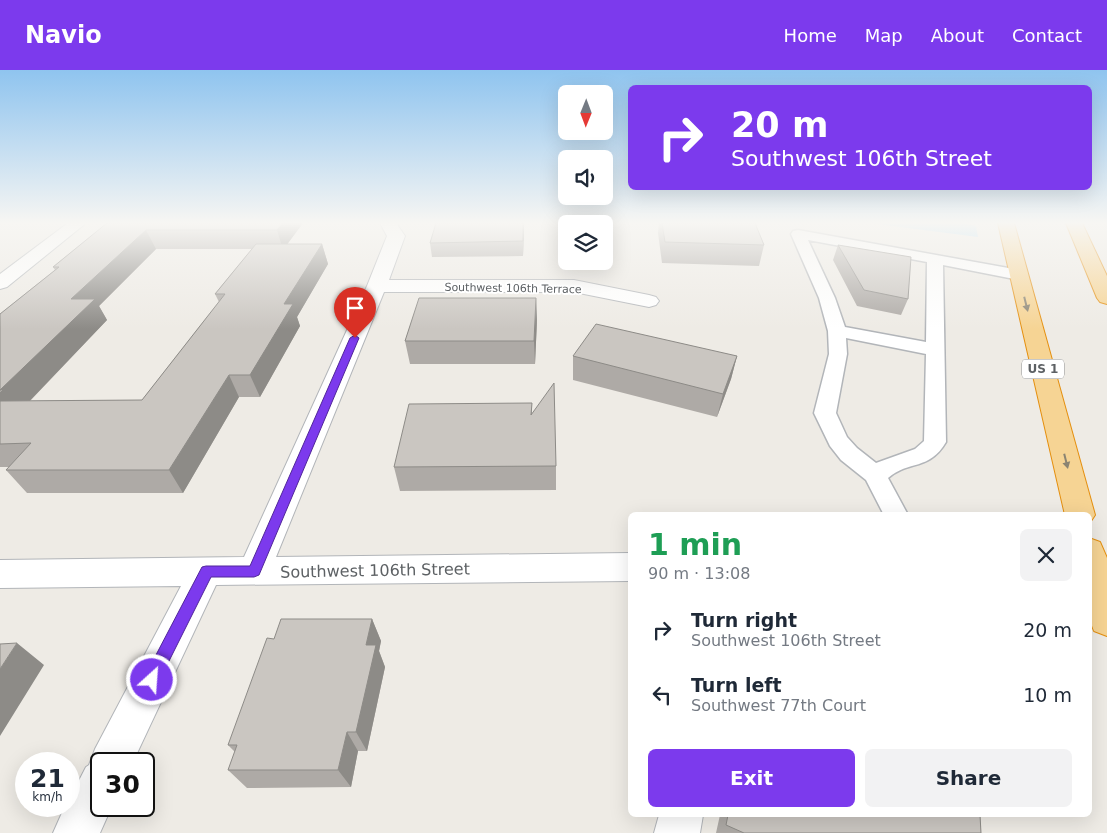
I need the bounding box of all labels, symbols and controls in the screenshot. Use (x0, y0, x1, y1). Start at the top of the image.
text: Navio (25, 21, 102, 49)
text: Home (784, 25, 837, 46)
text: Map (865, 25, 903, 46)
text: About (931, 25, 984, 46)
text: Contact (1012, 25, 1082, 46)
north arrow (558, 85, 612, 140)
map controls (558, 85, 613, 270)
icon: right (648, 105, 713, 170)
text: 20 m (731, 105, 828, 145)
text: Southwest 106th Street (731, 146, 992, 171)
button: sound (558, 150, 613, 205)
button: layers (558, 215, 613, 270)
street label: Southwest 106th Terrace (444, 281, 582, 296)
pin (334, 287, 376, 338)
icon: arrive (341, 294, 369, 322)
one-way arrow (1022, 296, 1030, 311)
road number: US 1 (1022, 360, 1064, 378)
one-way arrow (1062, 454, 1070, 469)
text: 1 min (648, 527, 742, 562)
button: close (1020, 529, 1072, 581)
street label: Southwest 106th Street (280, 559, 470, 582)
text: 90 m · 13:08 (648, 564, 750, 583)
text: Turn right (691, 609, 797, 631)
icon: right (648, 616, 676, 644)
text: 20 m (1023, 619, 1072, 641)
text: Southwest 106th Street (691, 631, 881, 650)
position arrow (125, 653, 177, 705)
text: Turn left (691, 674, 782, 696)
icon: left (648, 681, 676, 709)
text: 10 m (1023, 684, 1072, 706)
text: Southwest 77th Court (691, 696, 866, 715)
button: Exit (648, 749, 855, 807)
button: Share (865, 749, 1072, 807)
speed limit sign: 30 (90, 752, 155, 817)
text: 21 (30, 764, 65, 793)
text: km/h (32, 790, 63, 804)

